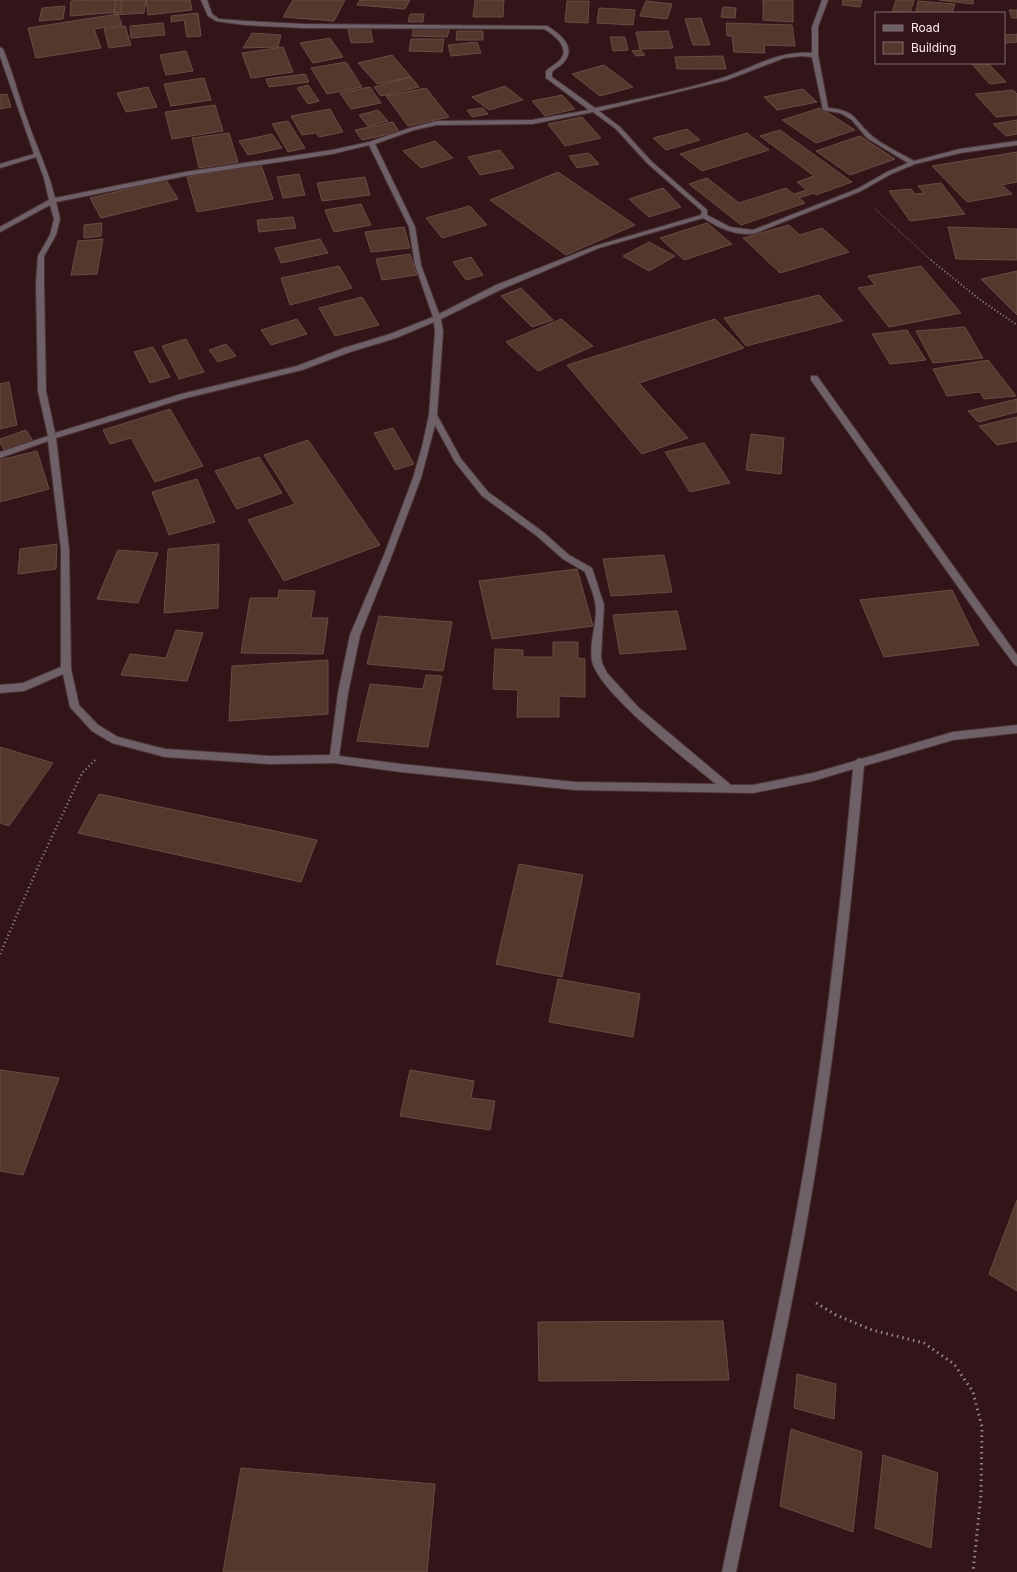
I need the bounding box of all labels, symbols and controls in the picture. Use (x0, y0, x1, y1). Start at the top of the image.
legend (875, 12, 1005, 64)
text: Road (911, 20, 940, 35)
text: Building (911, 40, 956, 55)

